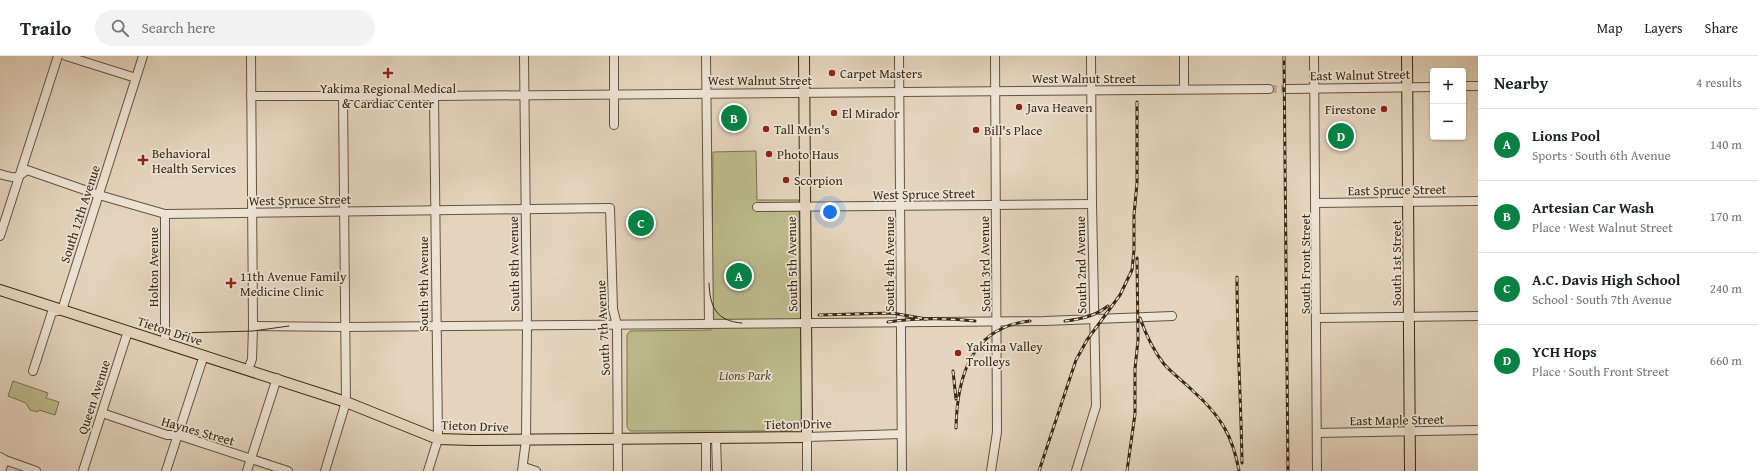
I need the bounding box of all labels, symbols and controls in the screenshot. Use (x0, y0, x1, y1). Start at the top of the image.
search box (95, 10, 375, 46)
text: Trailo (20, 14, 71, 42)
icon: search (109, 17, 131, 39)
text: Search here (141, 17, 215, 38)
text: Map (1597, 18, 1623, 38)
text: Layers (1645, 18, 1683, 38)
text: Share (1705, 18, 1738, 38)
place label: Carpet Masters (840, 64, 922, 83)
street label: East Walnut Street (1310, 65, 1411, 85)
marker: Yakima Regional Medical & Cardiac Center (382, 67, 394, 79)
marker: Carpet Masters (827, 68, 837, 78)
map controls (1430, 68, 1466, 140)
button: + (1430, 68, 1466, 104)
street label: West Walnut Street (1032, 69, 1137, 88)
text: Nearby (1494, 70, 1548, 95)
street label: West Walnut Street (708, 71, 813, 90)
text: 4 results (1696, 73, 1742, 92)
place label: Yakima Regional Medical & Cardiac Center (320, 79, 456, 113)
place label: Java Heaven (1025, 98, 1093, 117)
place label: Firestone (1325, 100, 1376, 119)
marker: Java Heaven (1014, 102, 1024, 112)
pin: B (721, 103, 747, 133)
place label: El Mirador (842, 104, 900, 123)
marker: Firestone (1379, 104, 1389, 114)
button: − (1430, 104, 1466, 140)
marker: El Mirador (829, 108, 839, 118)
place label: Tall Men's (774, 120, 830, 139)
place label: Bill's Place (984, 121, 1042, 140)
pin: D (1328, 121, 1354, 151)
marker: Tall Men's (761, 124, 771, 134)
marker: Bill's Place (971, 125, 981, 135)
text: Lions Pool (1532, 125, 1600, 146)
text: A (1503, 135, 1511, 154)
text: 140 m (1710, 135, 1742, 154)
place label: Behavioral Health Services (152, 144, 236, 178)
place label: Photo Haus (777, 145, 839, 164)
text: Sports · South 6th Avenue (1532, 146, 1671, 165)
marker: Photo Haus (764, 149, 774, 159)
marker: Behavioral Health Services (137, 154, 149, 166)
street label: South 12th Avenue (55, 163, 105, 265)
place label: Scorpion (794, 171, 843, 190)
marker: Scorpion (781, 175, 791, 185)
street label: East Spruce Street (1347, 180, 1447, 200)
street label: West Spruce Street (873, 184, 976, 204)
street label: West Spruce Street (249, 190, 352, 210)
text: Artesian Car Wash (1532, 197, 1654, 218)
your location (820, 202, 840, 222)
text: B (1503, 207, 1511, 226)
text: 170 m (1710, 207, 1742, 226)
pin: C (628, 208, 654, 238)
street label: South Front Street (1296, 213, 1315, 314)
street label: South 8th Avenue (504, 216, 524, 312)
street label: South 5th Avenue (782, 216, 802, 312)
street label: South 4th Avenue (880, 216, 899, 312)
street label: South 3rd Avenue (975, 216, 995, 312)
street label: South 2nd Avenue (1071, 216, 1091, 314)
text: Place · West Walnut Street (1532, 218, 1673, 237)
street label: South 1st Street (1387, 219, 1406, 306)
street label: Holton Avenue (144, 227, 163, 307)
street label: South 9th Avenue (414, 236, 433, 332)
pin: A (726, 261, 752, 291)
place label: 11th Avenue Family Medicine Clinic (240, 267, 347, 301)
text: A.C. Davis High School (1532, 269, 1680, 290)
marker: 11th Avenue Family Medicine Clinic (225, 277, 237, 289)
text: C (1503, 279, 1511, 298)
text: 240 m (1710, 279, 1742, 298)
street label: South 7th Avenue (591, 280, 615, 376)
text: School · South 7th Avenue (1532, 290, 1672, 309)
street label: Tieton Drive (135, 312, 205, 350)
place label: Yakima Valley Trolleys (966, 337, 1043, 371)
text: YCH Hops (1532, 341, 1597, 362)
marker: Yakima Valley Trolleys (953, 348, 963, 358)
text: D (1503, 351, 1511, 370)
text: 660 m (1710, 351, 1742, 370)
street label: Queen Avenue (73, 357, 115, 437)
text: Place · South Front Street (1532, 362, 1669, 381)
park label: Lions Park (718, 366, 771, 385)
street label: East Maple Street (1350, 410, 1445, 430)
street label: Haynes Street (159, 411, 237, 451)
street label: Tieton Drive (764, 414, 832, 434)
street label: Tieton Drive (441, 415, 509, 437)

